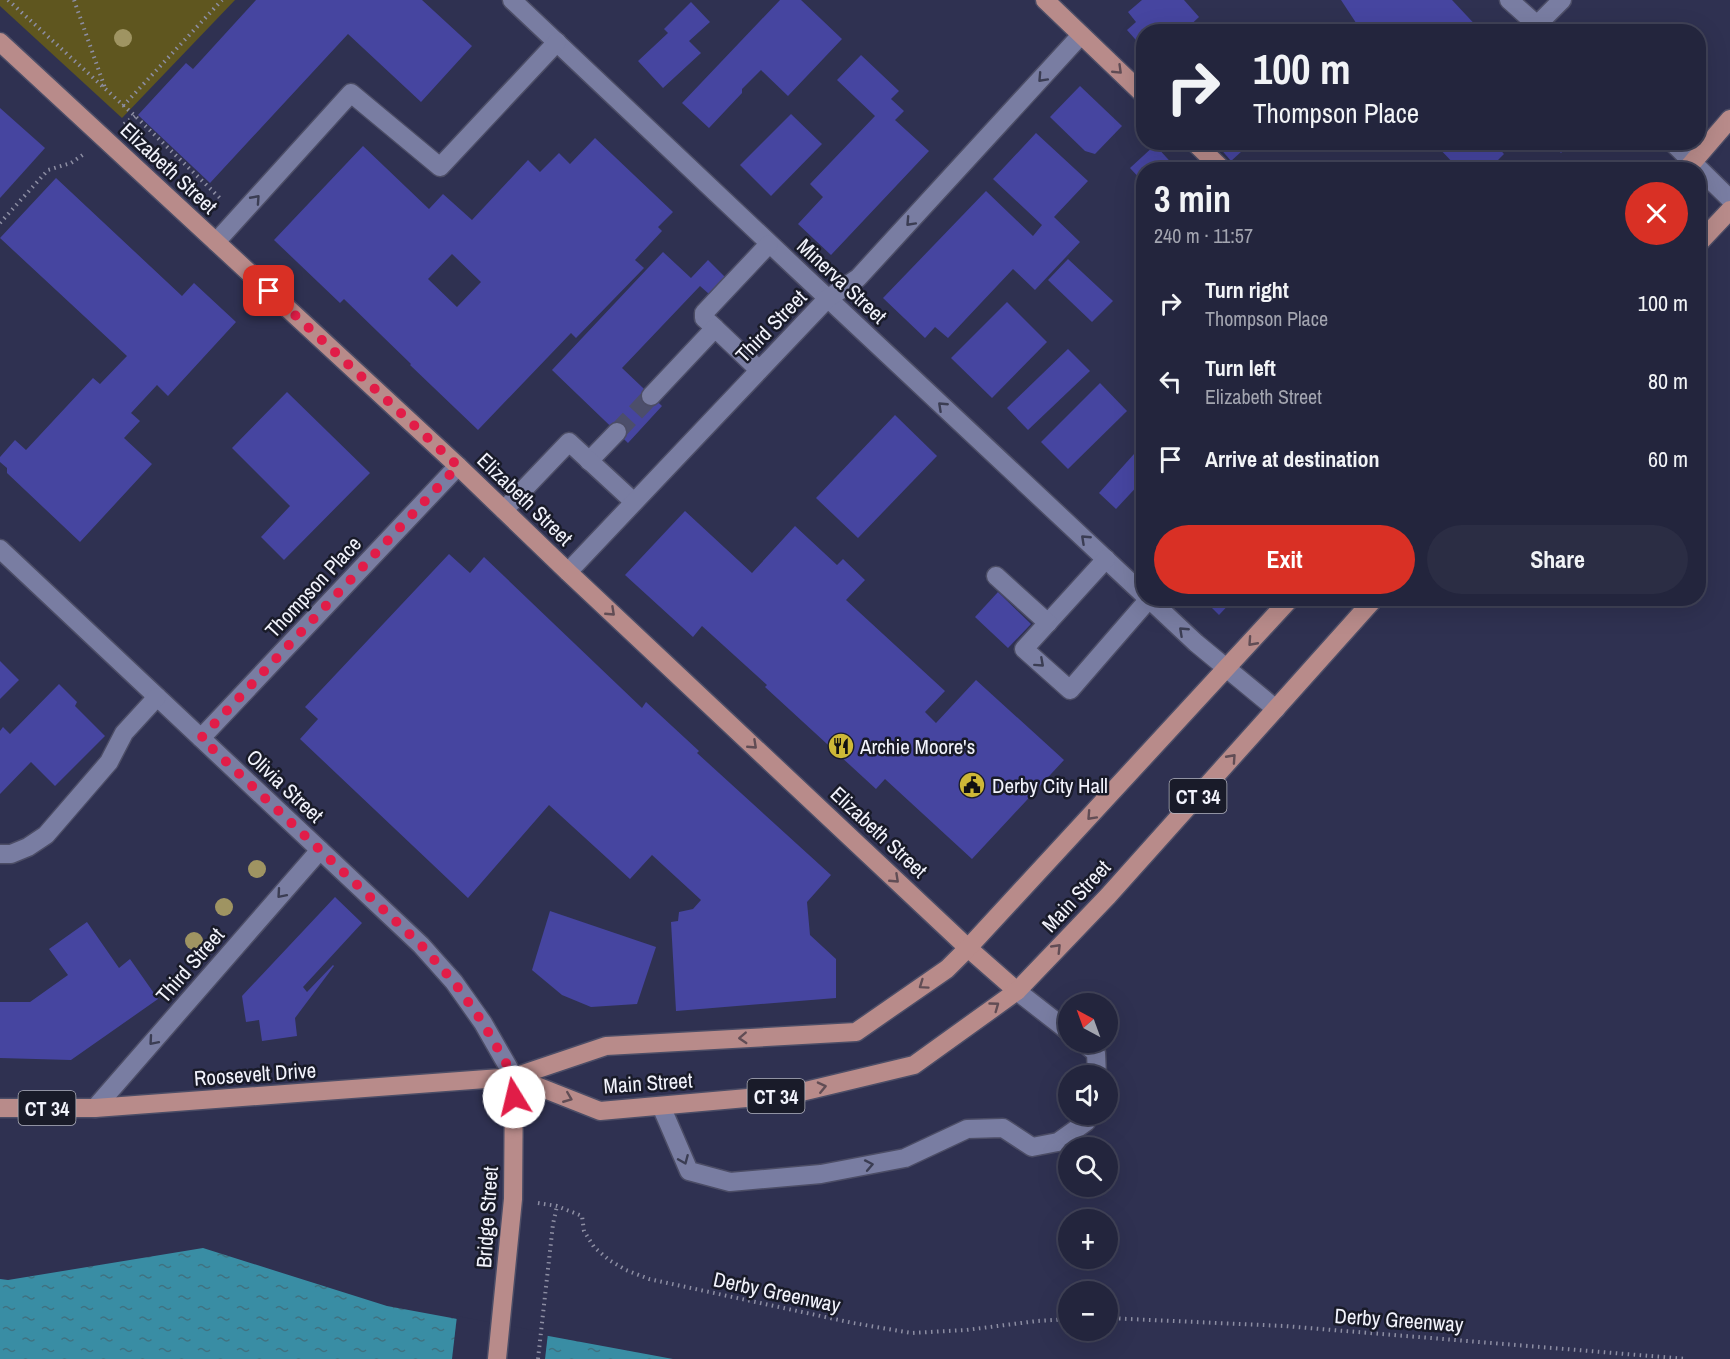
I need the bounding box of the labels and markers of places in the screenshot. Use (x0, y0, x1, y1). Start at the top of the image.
pin (243, 265, 294, 316)
restaurant icon: Archie Moore's (826, 731, 856, 761)
place label: Archie Moore's (859, 732, 975, 761)
public building icon: Derby City Hall (957, 770, 987, 800)
place label: Derby City Hall (992, 771, 1108, 800)

